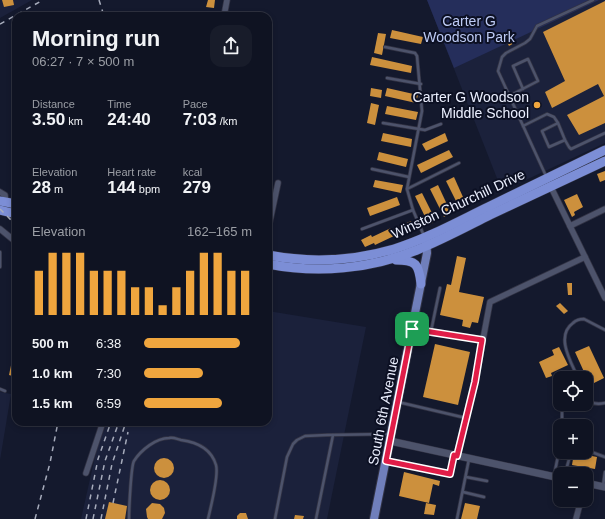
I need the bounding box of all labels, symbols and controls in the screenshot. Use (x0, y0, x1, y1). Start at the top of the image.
park label: Carter G Woodson Park (423, 13, 516, 45)
button: share (210, 25, 252, 67)
text: Morning run (32, 26, 160, 51)
text: 06:27 · 7 × 500 m (32, 54, 134, 69)
place label: Carter G Woodson Middle School (413, 89, 529, 121)
text: Distance (32, 98, 75, 110)
text: Time (107, 98, 131, 110)
text: Pace (183, 98, 208, 110)
marker: Carter G Woodson Middle School (532, 100, 542, 110)
text: 3.50 (32, 110, 65, 129)
text: 24:40 (107, 110, 151, 129)
text: 7:03 (183, 110, 217, 129)
text: km (65, 115, 83, 127)
text: /km (217, 115, 237, 127)
text: Elevation (32, 166, 77, 178)
text: Heart rate (107, 166, 156, 178)
text: kcal (183, 166, 202, 178)
street label: Winston Churchill Drive (389, 166, 527, 242)
text: 28 (32, 178, 51, 197)
text: 144 (107, 178, 136, 197)
text: 279 (183, 178, 211, 197)
text: m (51, 183, 63, 195)
text: bpm (136, 183, 160, 195)
text: Elevation (32, 224, 85, 239)
text: 162–165 m (187, 224, 252, 239)
pin (395, 312, 429, 346)
icon: arrive (401, 318, 423, 340)
text: 500 m (32, 336, 69, 351)
text: 6:38 (96, 336, 121, 351)
street label: South 6th Avenue (365, 355, 401, 467)
text: 1.0 km (32, 366, 72, 381)
text: 7:30 (96, 366, 121, 381)
map controls (553, 371, 593, 507)
button: locate (553, 371, 593, 411)
text: 1.5 km (32, 396, 72, 411)
text: 6:59 (96, 396, 121, 411)
button: + (553, 419, 593, 459)
button: − (553, 467, 593, 507)

